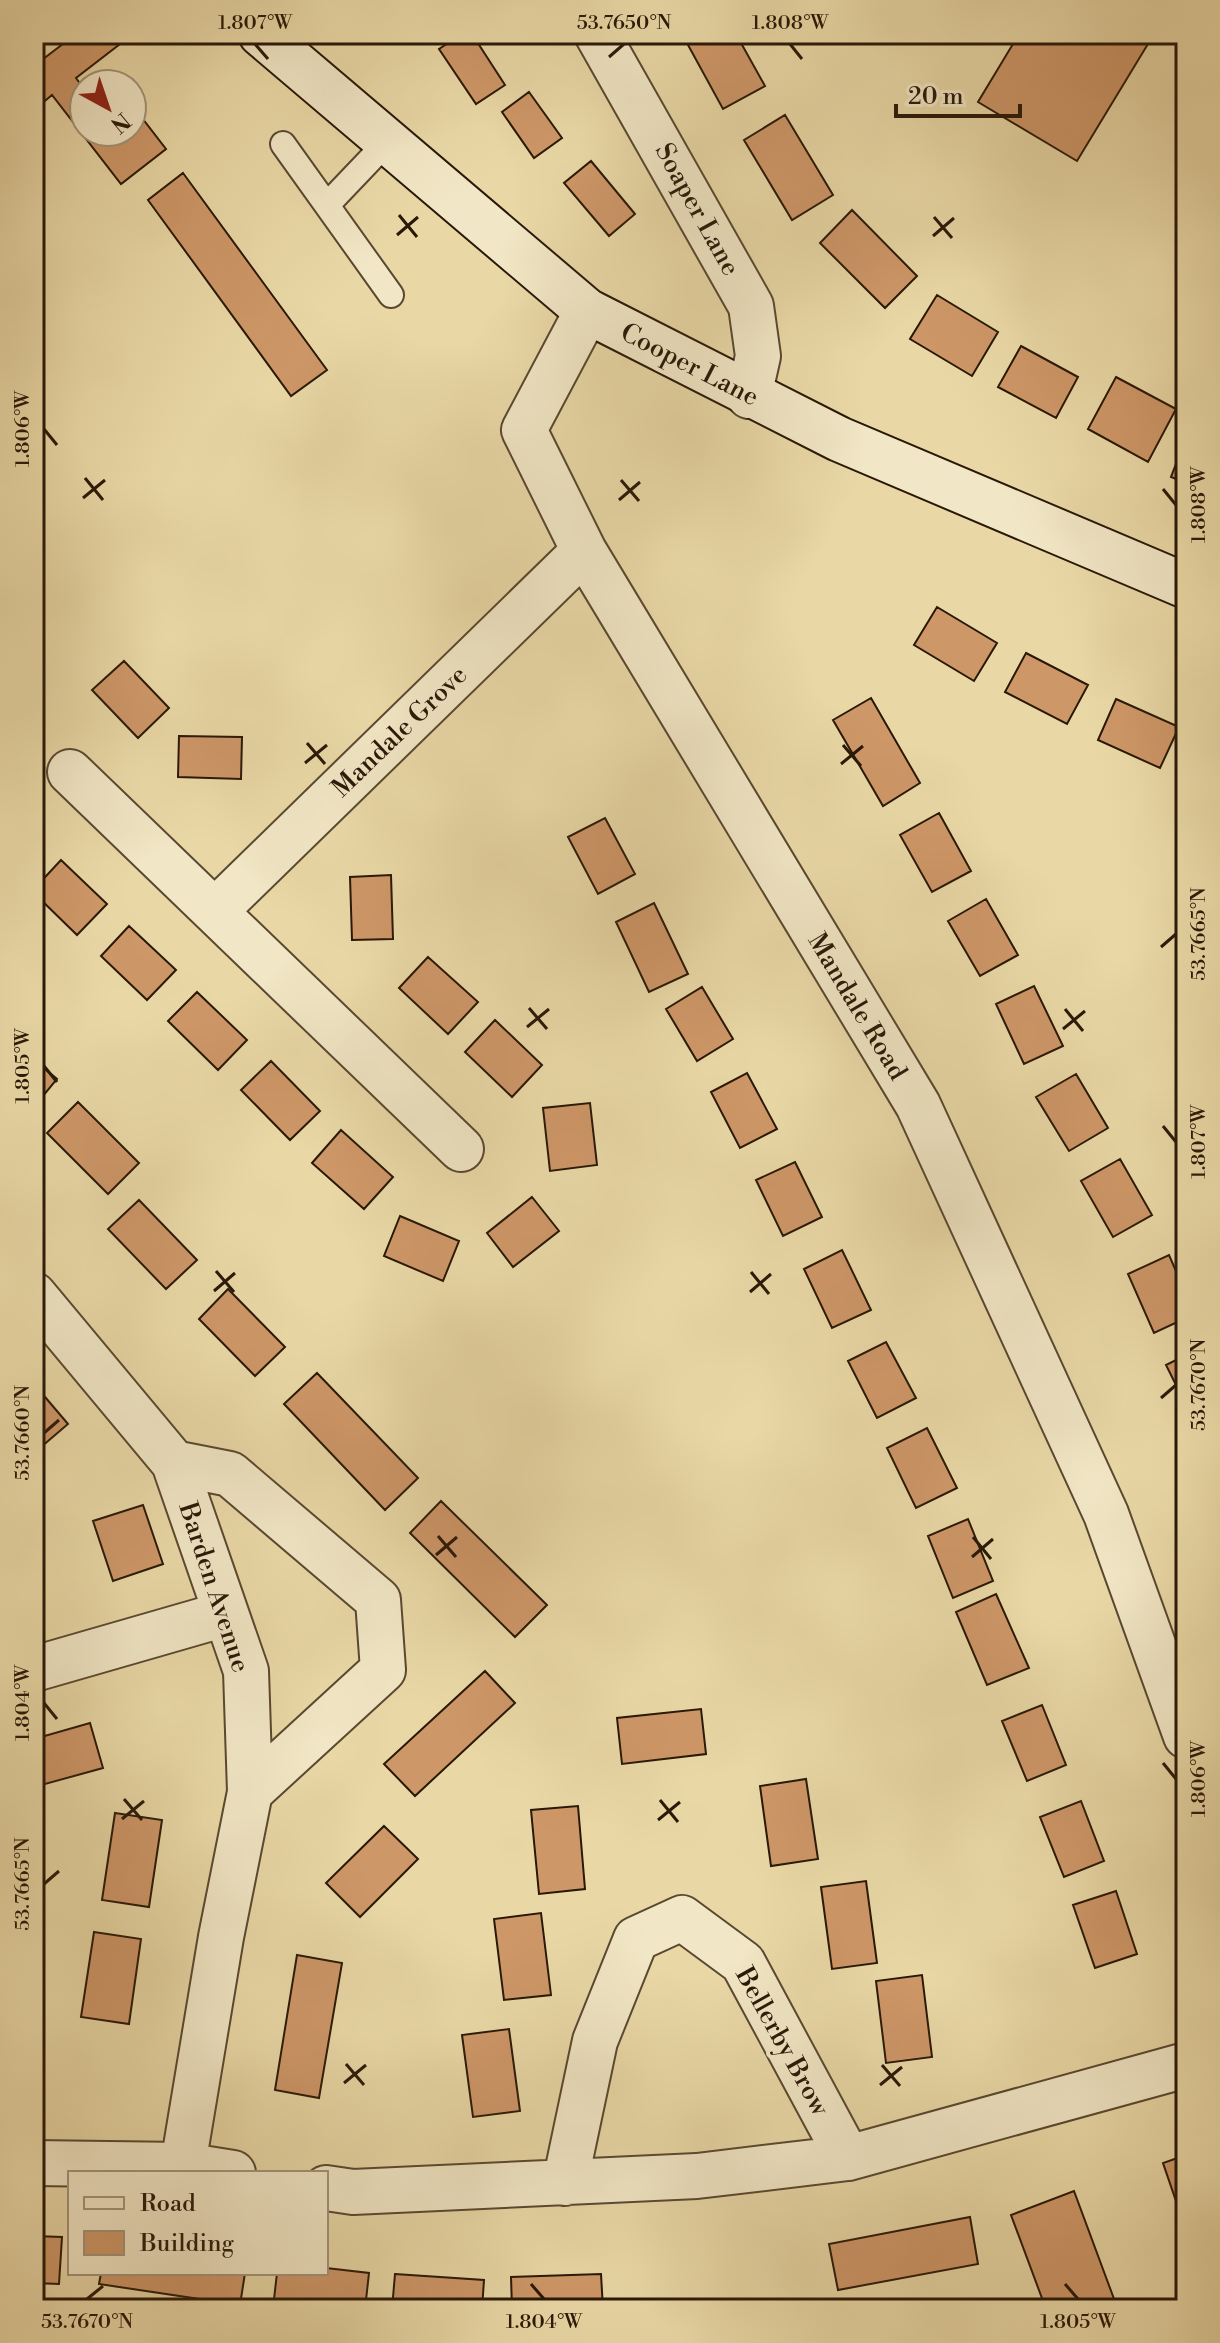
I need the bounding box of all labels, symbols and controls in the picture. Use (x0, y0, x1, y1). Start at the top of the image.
text: 1.807°W (218, 11, 293, 36)
text: 53.7650°N (577, 11, 671, 36)
text: 1.808°W (752, 11, 829, 36)
north arrow (68, 68, 148, 148)
scale bar (896, 68, 1020, 118)
text: 20 m (908, 82, 964, 112)
text: N (104, 106, 135, 138)
street label: Soaper Lane (648, 138, 747, 281)
street label: Cooper Lane (615, 316, 764, 413)
text: 1.806°W (11, 390, 36, 467)
text: 1.808°W (1187, 466, 1212, 543)
street label: Mandale Grove (325, 659, 474, 804)
text: 53.7665°N (1187, 887, 1212, 981)
street label: Mandale Road (801, 927, 914, 1086)
text: 1.805°W (11, 1027, 36, 1104)
text: 1.807°W (1187, 1104, 1212, 1179)
text: 53.7670°N (1187, 1339, 1212, 1431)
text: 53.7660°N (11, 1385, 36, 1481)
street label: Barden Avenue (171, 1497, 257, 1676)
text: 1.804°W (11, 1664, 36, 1741)
text: 1.806°W (1187, 1740, 1212, 1817)
text: 53.7665°N (11, 1837, 36, 1931)
street label: Bellerby Brow (728, 1961, 837, 2122)
legend (68, 2171, 328, 2275)
text: Road (140, 2189, 196, 2219)
text: Building (139, 2229, 234, 2259)
text: 53.7670°N (41, 2310, 133, 2335)
text: 1.804°W (506, 2310, 583, 2335)
text: 1.805°W (1040, 2310, 1117, 2335)

